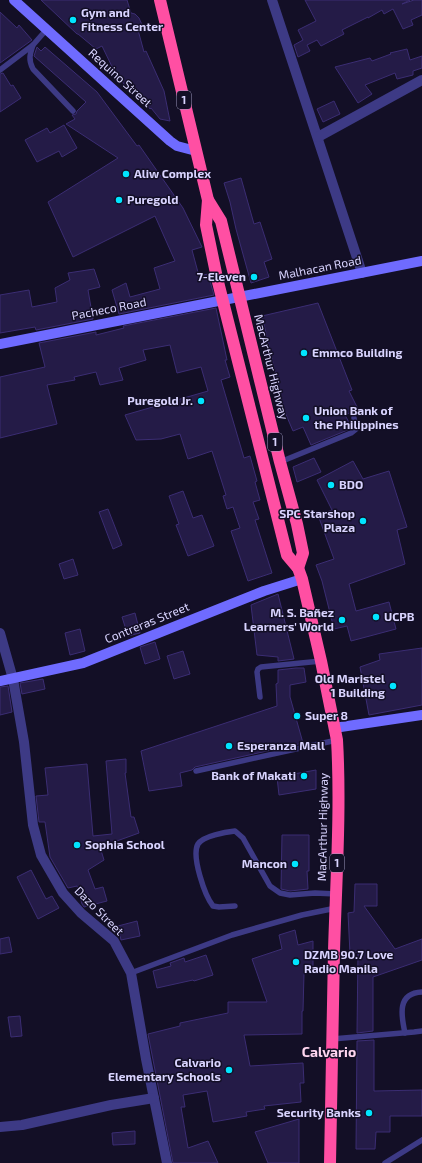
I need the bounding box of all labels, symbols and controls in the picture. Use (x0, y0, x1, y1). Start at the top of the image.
place label: Gym and Fitness Center (81, 5, 163, 33)
marker: Gym and Fitness Center (68, 15, 78, 25)
street label: Requino Street (86, 45, 155, 110)
road number: 1 (177, 91, 191, 109)
place label: Aliw Complex (134, 166, 211, 180)
marker: Aliw Complex (121, 169, 131, 179)
place label: Puregold (127, 192, 178, 206)
marker: Puregold (114, 195, 124, 205)
street label: Malhacan Road (277, 252, 362, 282)
place label: 7-Eleven (197, 269, 246, 283)
marker: 7-Eleven (249, 272, 259, 282)
street label: Pacheco Road (70, 294, 147, 322)
street label: MacArthur Highway (252, 313, 292, 422)
place label: Emmco Building (312, 345, 403, 359)
marker: Emmco Building (299, 348, 309, 358)
place label: Puregold Jr. (127, 393, 193, 407)
marker: Puregold Jr. (196, 396, 206, 406)
place label: Union Bank of the Philippines (314, 403, 399, 431)
marker: Union Bank of the Philippines (301, 413, 311, 423)
road number: 1 (268, 433, 282, 451)
place label: BDO (339, 477, 363, 491)
marker: BDO (326, 480, 336, 490)
place label: SPC Starshop Plaza (279, 506, 355, 534)
marker: SPC Starshop Plaza (358, 516, 368, 526)
street label: Contreras Street (102, 599, 191, 645)
place label: M. S. Bañez Learners' World (244, 605, 334, 633)
place label: UCPB (384, 609, 415, 623)
marker: UCPB (371, 612, 381, 622)
marker: M. S. Bañez Learners' World (337, 615, 347, 625)
place label: Old Maristel 1 Building (315, 671, 385, 699)
marker: Old Maristel 1 Building (388, 681, 398, 691)
place label: Super 8 (305, 708, 348, 722)
marker: Super 8 (292, 711, 302, 721)
place label: Esperanza Mall (237, 738, 325, 752)
marker: Esperanza Mall (224, 741, 234, 751)
place label: Bank of Makati (211, 768, 296, 782)
marker: Bank of Makati (299, 771, 309, 781)
street label: MacArthur Highway (314, 772, 330, 881)
place label: Sophia School (85, 837, 165, 851)
marker: Sophia School (72, 840, 82, 850)
road number: 1 (330, 854, 344, 872)
place label: Mancon (242, 856, 287, 870)
marker: Mancon (290, 859, 300, 869)
street label: Dazo Street (72, 883, 127, 938)
place label: DZMB 90.7 Love Radio Manila (304, 947, 394, 975)
marker: DZMB 90.7 Love Radio Manila (291, 957, 301, 967)
district label: Calvario (302, 1043, 356, 1060)
place label: Calvario Elementary Schools (108, 1055, 221, 1084)
marker: Calvario Elementary Schools (224, 1065, 234, 1075)
place label: Security Banks (277, 1105, 361, 1120)
marker: Security Banks (364, 1108, 374, 1118)

